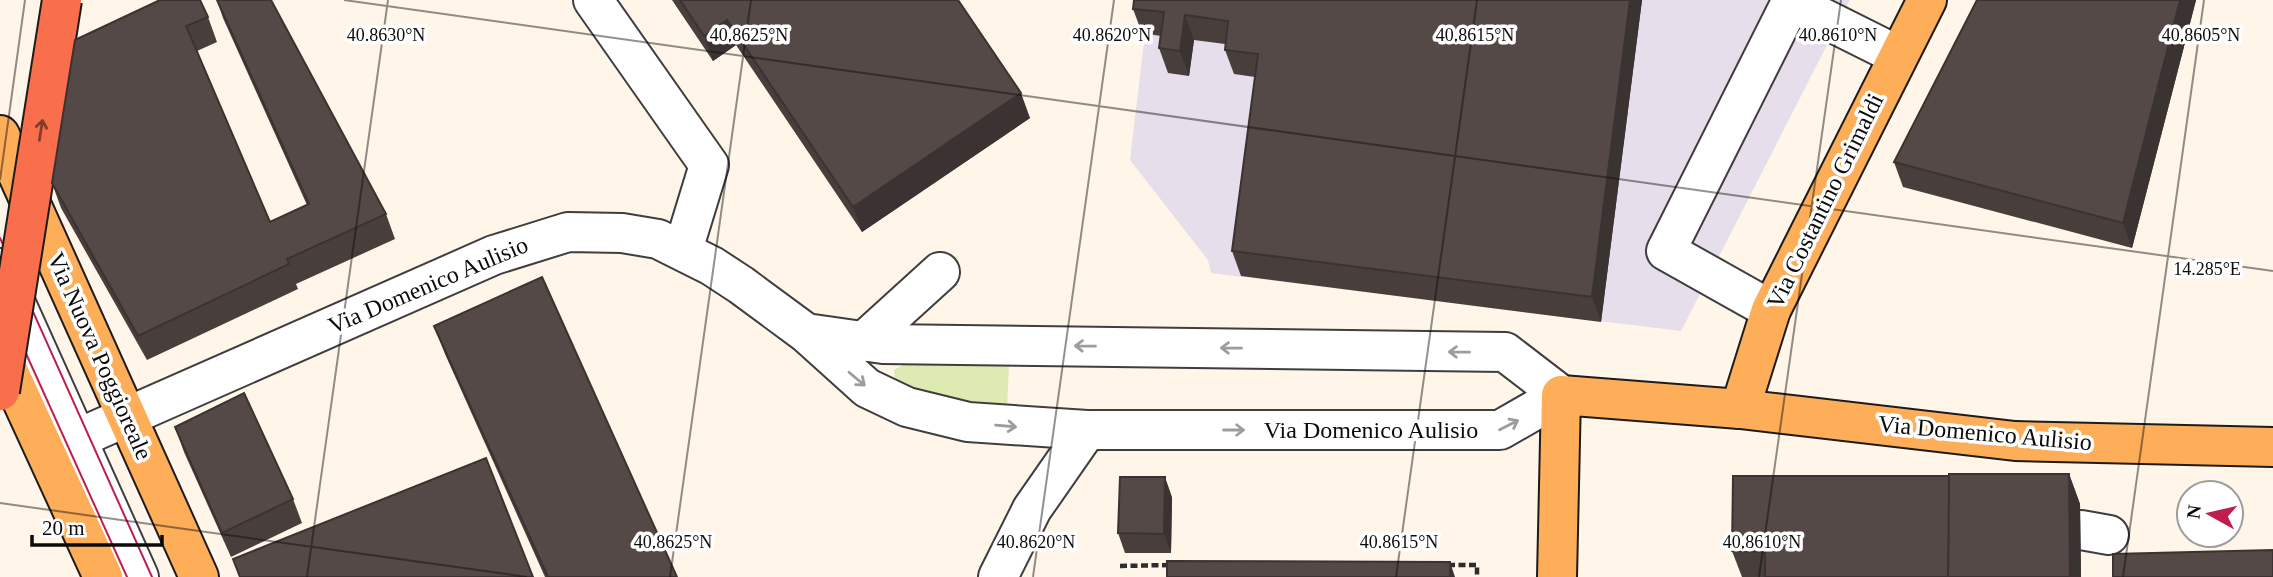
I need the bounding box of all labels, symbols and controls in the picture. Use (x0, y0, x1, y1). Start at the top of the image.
text: 40.8630°N (347, 25, 425, 45)
text: 40.8625°N (710, 25, 788, 45)
text: 40.8620°N (1073, 25, 1151, 45)
text: 40.8615°N (1436, 25, 1514, 45)
text: 40.8610°N (1799, 25, 1877, 45)
text: 40.8605°N (2162, 25, 2240, 45)
street label: Via Costantino Grimaldi (1762, 89, 1889, 313)
one-way arrow (35, 119, 48, 142)
street label: Via Domenico Aulisio (324, 231, 532, 339)
street label: Via Nuova Poggioreale (43, 248, 157, 464)
text: 14.285°E (2173, 259, 2241, 279)
one-way arrow (1074, 339, 1097, 353)
one-way arrow (1220, 341, 1243, 355)
one-way arrow (1447, 345, 1470, 358)
one-way arrow (847, 371, 865, 387)
street label: Via Domenico Aulisio (1877, 411, 2093, 455)
street label: Via Domenico Aulisio (1264, 417, 1478, 443)
one-way arrow (1498, 417, 1519, 431)
one-way arrow (995, 420, 1017, 433)
one-way arrow (1222, 423, 1245, 437)
north arrow (2175, 479, 2245, 549)
text: N (2182, 503, 2205, 520)
scale bar (32, 504, 161, 548)
text: 20 m (42, 516, 85, 540)
text: 40.8625°N (634, 532, 712, 552)
text: 40.8620°N (997, 532, 1075, 552)
text: 40.8615°N (1360, 532, 1438, 552)
text: 40.8610°N (1723, 532, 1801, 552)

